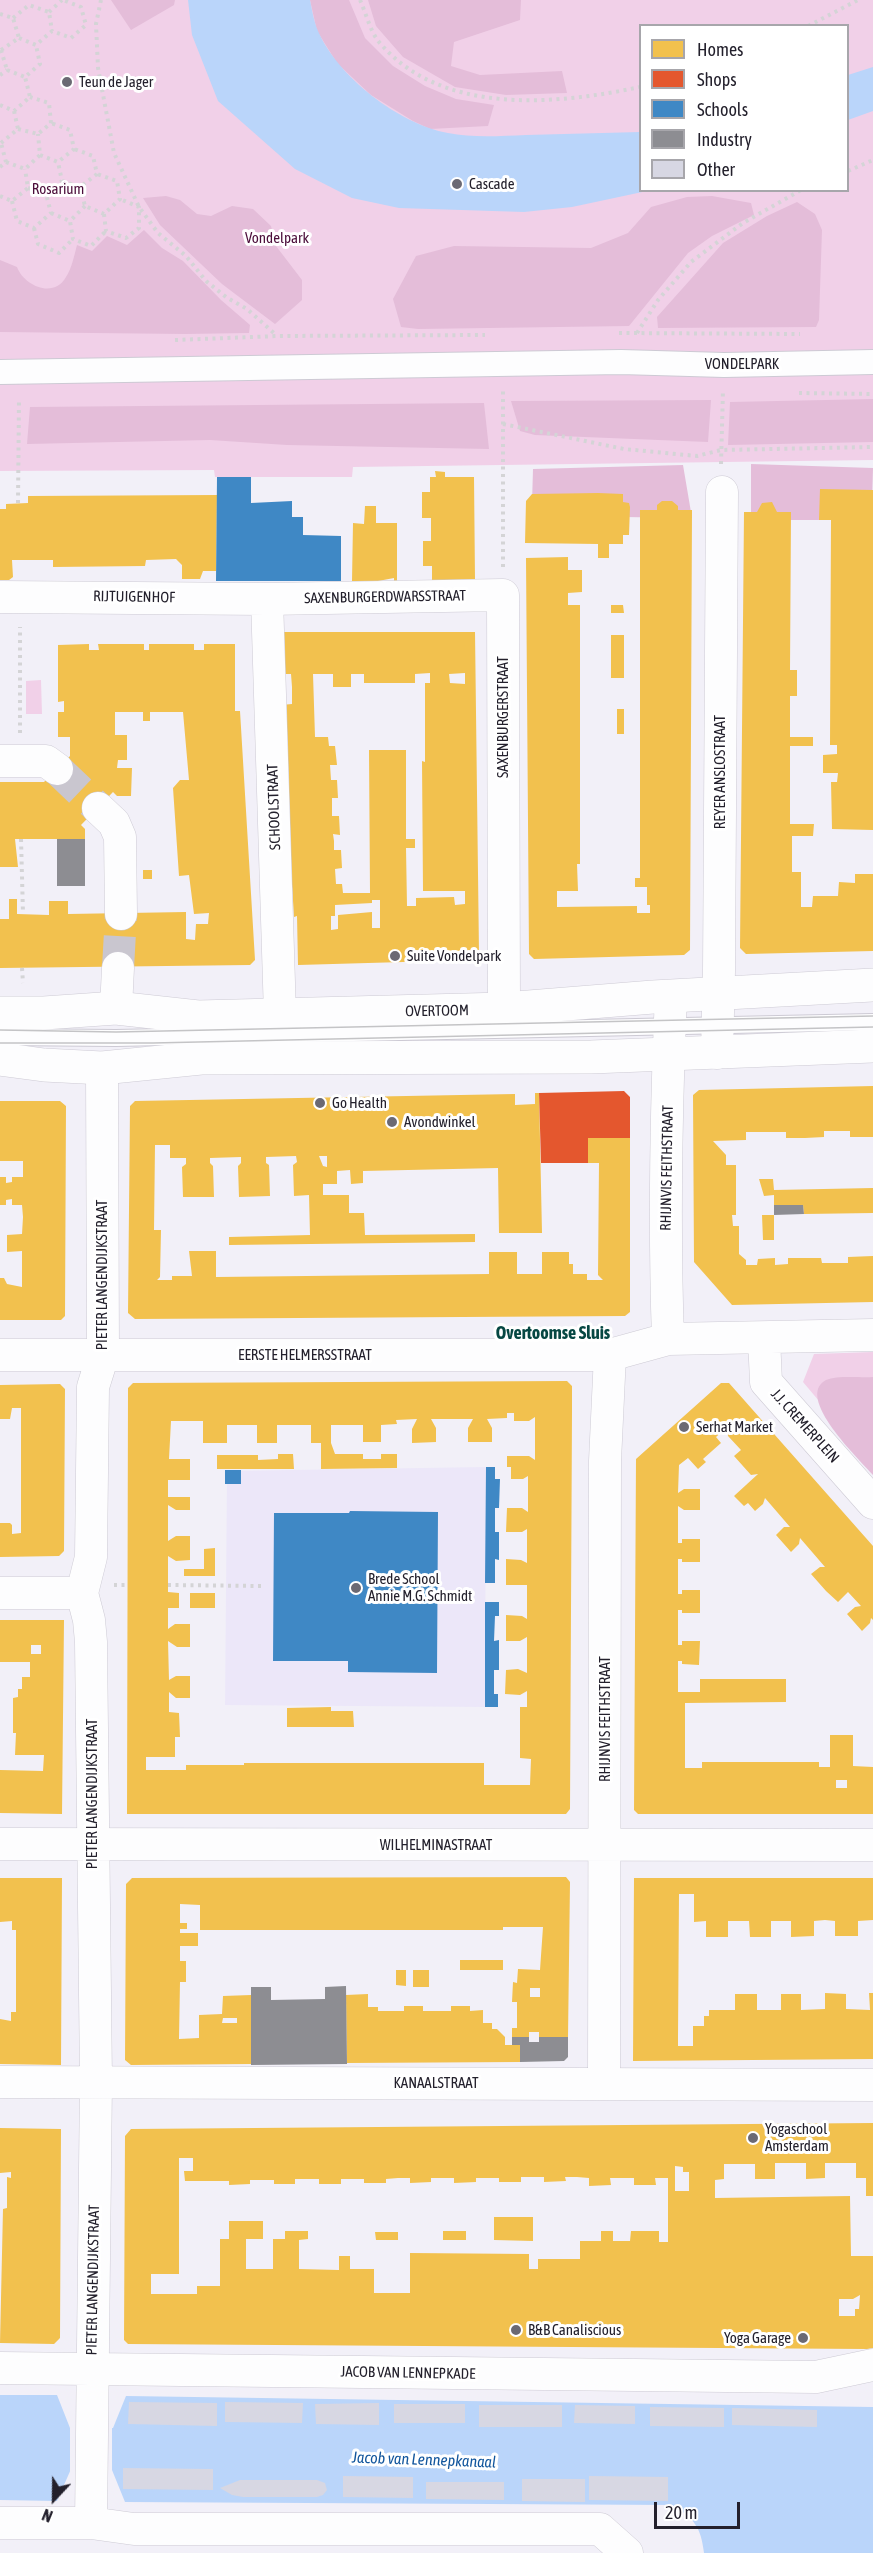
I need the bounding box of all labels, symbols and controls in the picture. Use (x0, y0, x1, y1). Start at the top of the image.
legend (639, 24, 849, 192)
text: Homes (697, 39, 743, 60)
text: Shops (697, 69, 737, 90)
place label: Teun de Jager (79, 73, 153, 91)
marker: Teun de Jager (60, 75, 74, 89)
text: Schools (697, 99, 748, 120)
text: Industry (697, 129, 752, 150)
text: Other (697, 159, 735, 180)
place label: Cascade (469, 175, 514, 193)
marker: Cascade (450, 177, 464, 191)
park label: Rosarium (32, 180, 84, 198)
park label: Vondelpark (245, 229, 309, 247)
street label: VONDELPARK (705, 355, 779, 373)
street label: RIJTUIGENHOF (93, 587, 175, 607)
street label: SAXENBURGERDWARSSTRAAT (304, 587, 466, 607)
street label: SAXENBURGERSTRAAT (494, 656, 512, 778)
street label: REYER ANSLOSTRAAT (711, 715, 729, 829)
street label: SCHOOLSTRAAT (264, 764, 284, 850)
place label: Suite Vondelpark (407, 947, 501, 965)
marker: Suite Vondelpark (388, 949, 402, 963)
street label: OVERTOOM (405, 1001, 469, 1021)
place label: Go Health (332, 1094, 387, 1112)
marker: Go Health (313, 1096, 327, 1110)
street label: RHIJNVIS FEITHSTRAAT (657, 1105, 677, 1231)
place label: Avondwinkel (404, 1113, 476, 1131)
marker: Avondwinkel (385, 1115, 399, 1129)
street label: PIETER LANGENDIJKSTRAAT (93, 1200, 111, 1350)
district label: Overtoomse Sluis (496, 1322, 610, 1344)
street label: EERSTE HELMERSSTRAAT (238, 1346, 372, 1364)
street label: J.J. CREMERPLEIN (767, 1385, 843, 1467)
place label: Serhat Market (696, 1418, 773, 1436)
marker: Serhat Market (677, 1420, 691, 1434)
place label: Brede School Annie M.G. Schmidt (368, 1570, 472, 1605)
marker: Brede School Annie M.G. Schmidt (349, 1581, 363, 1595)
street label: RHIJNVIS FEITHSTRAAT (596, 1656, 614, 1782)
street label: PIETER LANGENDIJKSTRAAT (83, 1719, 101, 1869)
street label: WILHELMINASTRAAT (380, 1836, 492, 1854)
street label: KANAALSTRAAT (393, 2074, 479, 2092)
place label: Yogaschool Amsterdam (765, 2120, 829, 2155)
marker: Yogaschool Amsterdam (746, 2131, 760, 2145)
street label: PIETER LANGENDIJKSTRAAT (83, 2204, 103, 2356)
place label: B&B Canaliscious (528, 2321, 621, 2339)
marker: B&B Canaliscious (509, 2323, 523, 2337)
place label: Yoga Garage (724, 2329, 791, 2347)
marker: Yoga Garage (796, 2331, 810, 2345)
street label: JACOB VAN LENNEPKADE (340, 2363, 476, 2383)
water label: Jacob van Lennepkanaal (351, 2448, 497, 2472)
north arrow (24, 2469, 84, 2529)
scale bar (657, 2490, 742, 2528)
text: 20 m (665, 2502, 697, 2523)
text: N (40, 2506, 55, 2526)

